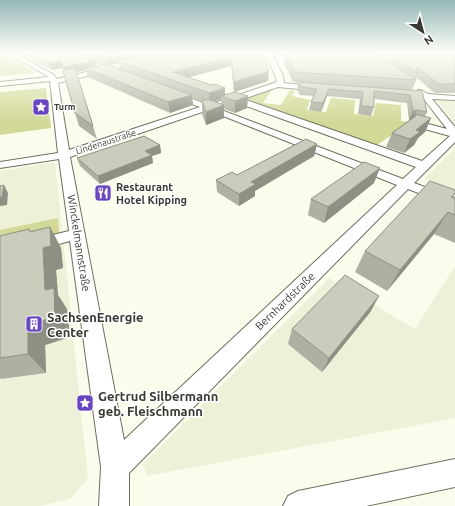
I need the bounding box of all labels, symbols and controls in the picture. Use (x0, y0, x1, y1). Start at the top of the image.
north arrow (403, 12, 443, 52)
text: N (422, 33, 436, 47)
place icon: Turm (31, 97, 51, 117)
place label: Turm (54, 102, 76, 112)
street label: Lindenaustraße (75, 128, 137, 156)
place label: Restaurant Hotel Kipping (116, 181, 187, 206)
restaurant icon: Restaurant Hotel Kipping (93, 183, 113, 203)
street label: Winckelmannstraße (65, 194, 93, 292)
street label: Bernhardstraße (253, 270, 317, 332)
place label: SachsenEnergie Center (47, 310, 144, 339)
building icon: SachsenEnergie Center (24, 314, 44, 334)
place label: Gertrud Silbermann geb. Fleischmann (98, 389, 218, 418)
place icon: Gertrud Silbermann geb. Fleischmann (75, 393, 95, 413)

